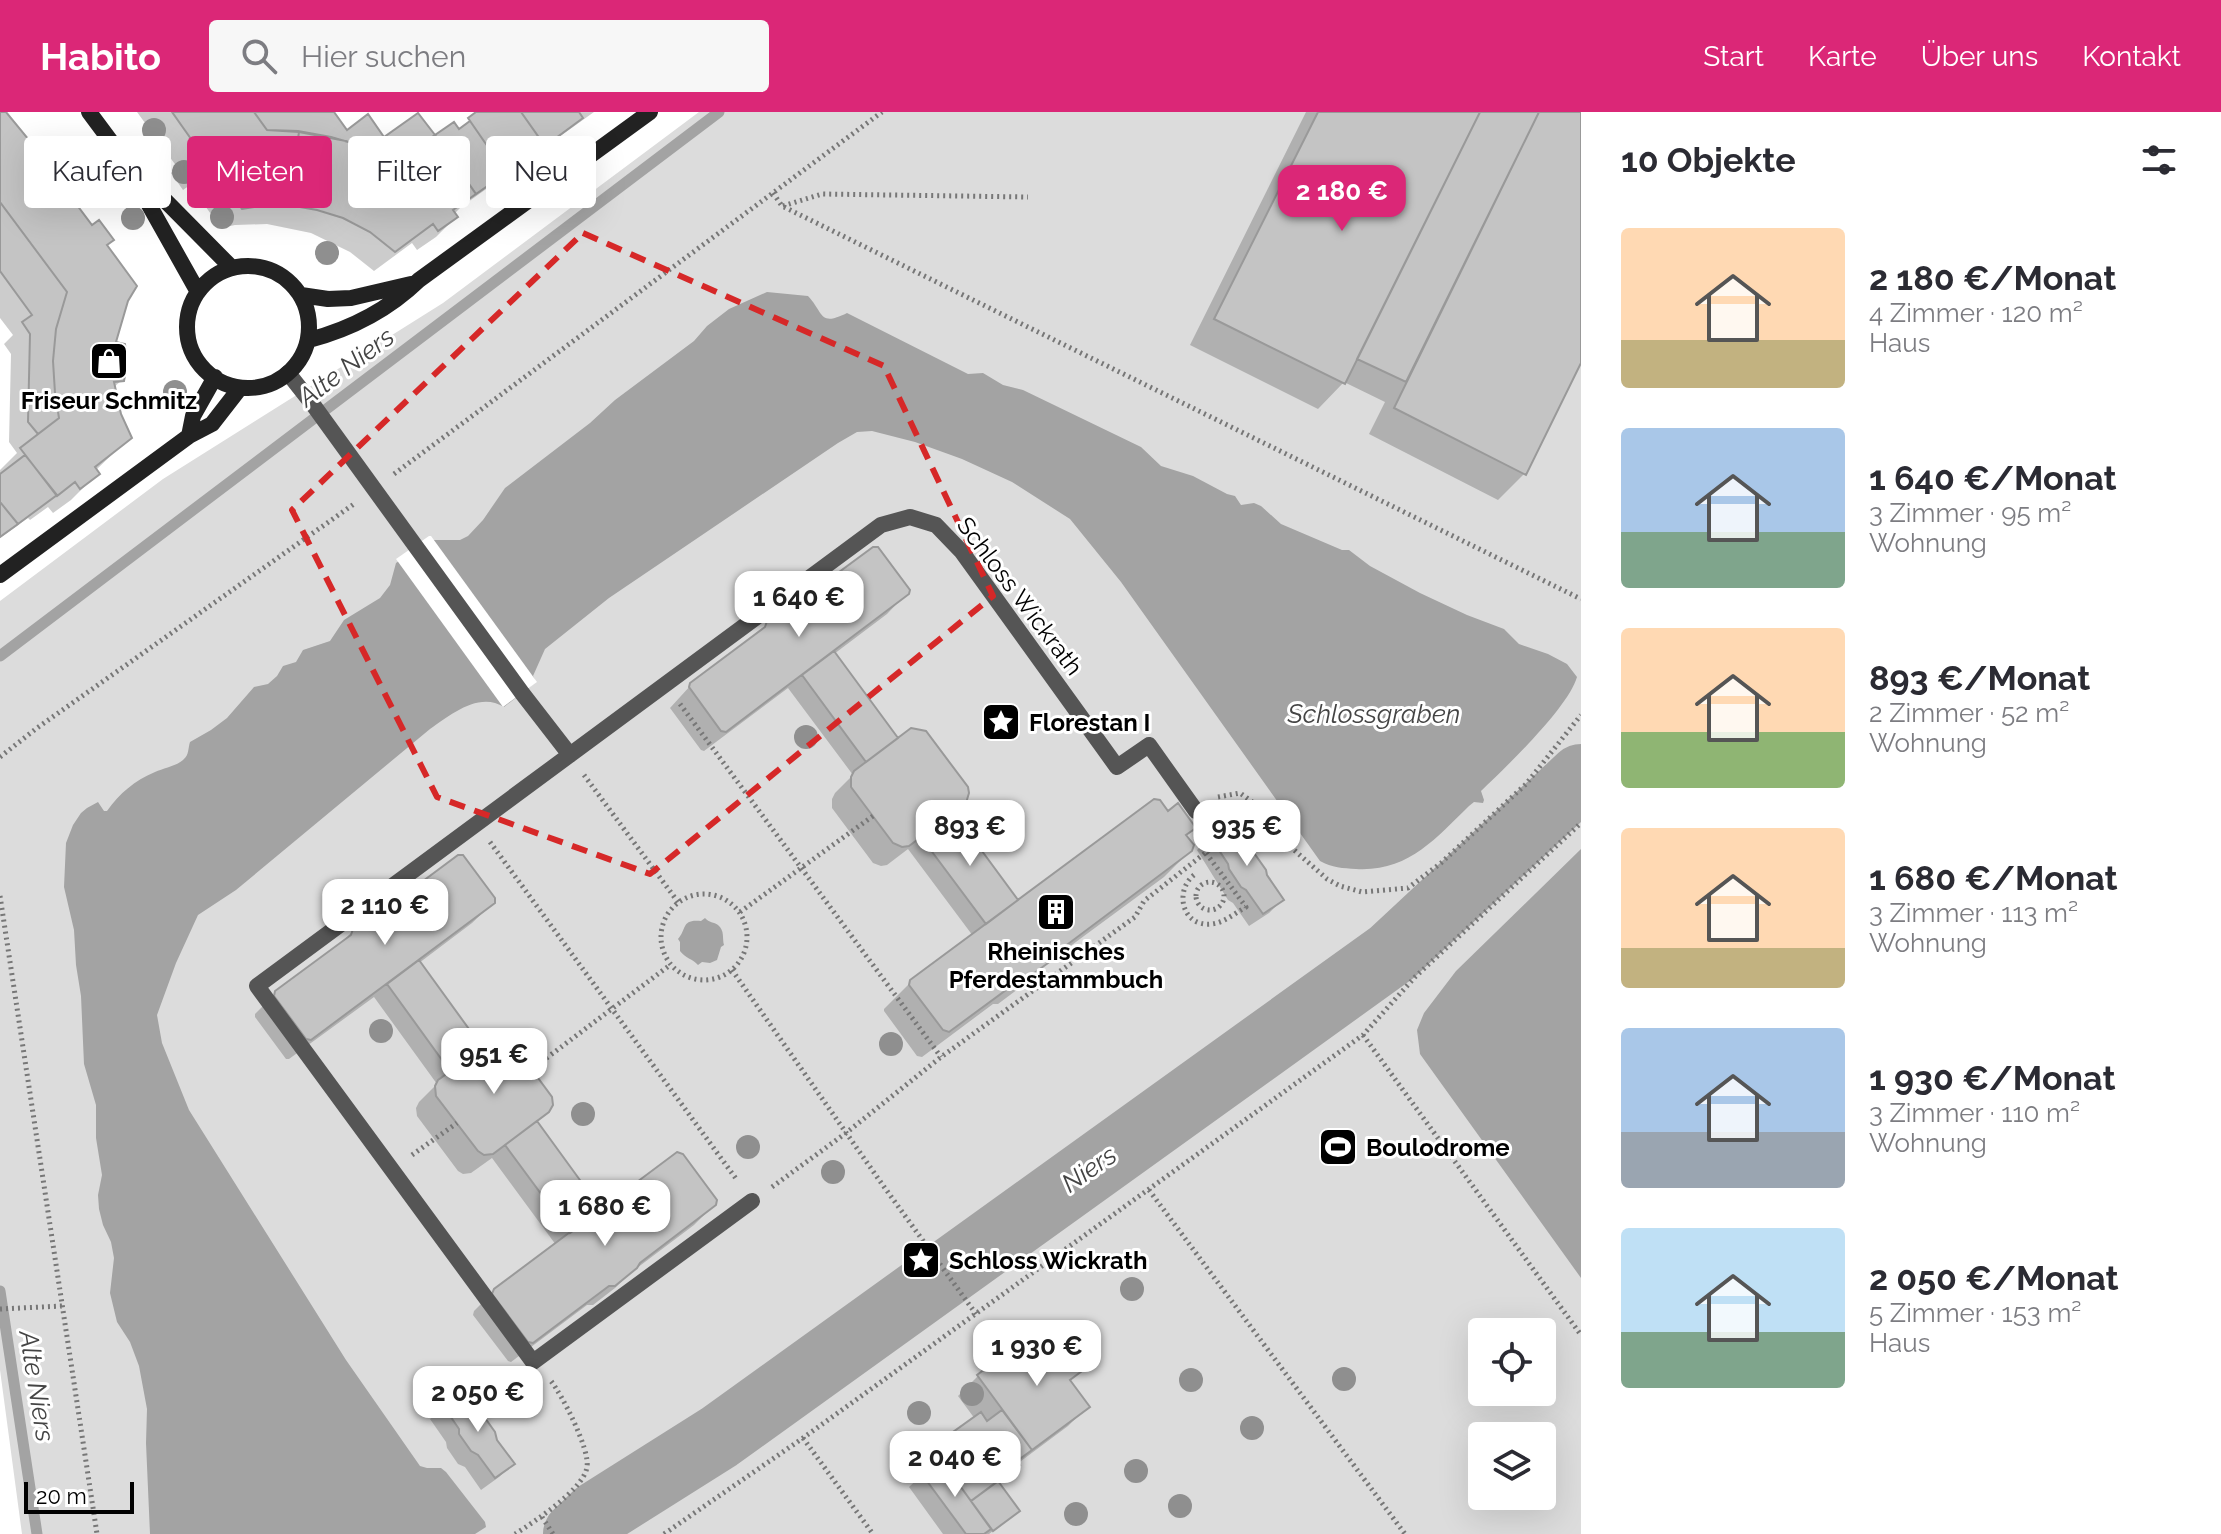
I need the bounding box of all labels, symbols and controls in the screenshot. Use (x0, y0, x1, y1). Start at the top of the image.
search box (209, 20, 769, 92)
text: Habito (40, 34, 161, 79)
icon: search (237, 34, 281, 78)
text: Hier suchen (301, 39, 466, 74)
text: Start (1703, 40, 1764, 73)
text: Karte (1808, 40, 1877, 73)
text: Über uns (1921, 40, 2038, 73)
text: Kontakt (2082, 40, 2181, 73)
chip: Kaufen (24, 136, 171, 208)
chip: Mieten (187, 136, 332, 208)
chip: Filter (348, 136, 470, 208)
chip: Neu (486, 136, 596, 208)
icon: filters (2137, 138, 2181, 182)
text: 10 Objekte (1621, 140, 1796, 180)
pin: 2 180 € (1268, 165, 1416, 233)
text: 2 180 € (1296, 176, 1388, 206)
text: 2 180 €/Monat (1869, 258, 2116, 298)
icon: home (1685, 260, 1781, 356)
text: 4 Zimmer · 120 m² (1869, 298, 2083, 328)
water label: Alte Niers (291, 321, 400, 414)
text: Haus (1869, 328, 1930, 358)
shop icon: Friseur Schmitz (88, 340, 130, 382)
place label: Friseur Schmitz (21, 386, 197, 415)
text: 1 640 €/Monat (1869, 458, 2117, 498)
icon: home (1685, 460, 1781, 556)
text: 3 Zimmer · 95 m² (1869, 498, 2071, 528)
street label: Schloss Wickrath (951, 511, 1089, 681)
text: Wohnung (1869, 528, 1987, 558)
pin: 1 640 € (725, 571, 873, 639)
text: 1 640 € (753, 582, 845, 612)
text: 893 €/Monat (1869, 658, 2090, 698)
icon: home (1685, 660, 1781, 756)
text: 2 Zimmer · 52 m² (1869, 698, 2069, 728)
water label: Schlossgraben (1287, 699, 1460, 729)
place icon: Florestan I (980, 701, 1022, 743)
place label: Florestan I (1029, 708, 1150, 737)
text: Wohnung (1869, 728, 1987, 758)
pin: 893 € (914, 800, 1026, 868)
pin: 935 € (1191, 800, 1303, 868)
text: 893 € (934, 811, 1006, 841)
text: 935 € (1211, 811, 1283, 841)
text: 1 680 €/Monat (1869, 858, 2118, 898)
icon: home (1685, 860, 1781, 956)
pin: 2 110 € (311, 879, 459, 947)
text: 2 110 € (340, 890, 430, 920)
building icon: Rheinisches Pferdestammbuch (1035, 891, 1077, 933)
text: 3 Zimmer · 113 m² (1869, 898, 2078, 928)
text: Wohnung (1869, 928, 1987, 958)
place label: Rheinisches Pferdestammbuch (949, 937, 1163, 994)
pin: 951 € (438, 1028, 550, 1096)
text: 951 € (459, 1039, 529, 1069)
text: 1 930 €/Monat (1869, 1058, 2116, 1098)
icon: home (1685, 1060, 1781, 1156)
text: 3 Zimmer · 110 m² (1869, 1098, 2080, 1128)
sports icon: Boulodrome (1317, 1126, 1359, 1168)
text: Wohnung (1869, 1128, 1987, 1158)
place label: Boulodrome (1366, 1133, 1510, 1162)
water label: Niers (1056, 1140, 1122, 1198)
pin: 1 680 € (531, 1180, 679, 1248)
text: 1 680 € (558, 1191, 652, 1221)
place icon: Schloss Wickrath (900, 1239, 942, 1281)
place label: Schloss Wickrath (949, 1246, 1147, 1275)
text: 2 050 €/Monat (1869, 1258, 2119, 1298)
icon: home (1685, 1260, 1781, 1356)
text: 5 Zimmer · 153 m² (1869, 1298, 2081, 1328)
map controls (1468, 1318, 1556, 1510)
button: locate (1468, 1318, 1556, 1406)
pin: 1 930 € (963, 1320, 1111, 1388)
water label: Alte Niers (13, 1326, 61, 1444)
text: Haus (1869, 1328, 1930, 1358)
text: 1 930 € (991, 1331, 1083, 1361)
pin: 2 050 € (404, 1366, 552, 1434)
text: 2 050 € (431, 1377, 525, 1407)
button: layers (1468, 1422, 1556, 1510)
pin: 2 040 € (881, 1431, 1029, 1499)
text: 2 040 € (908, 1442, 1002, 1472)
scale bar (24, 1478, 134, 1514)
text: 20 m (36, 1483, 87, 1509)

